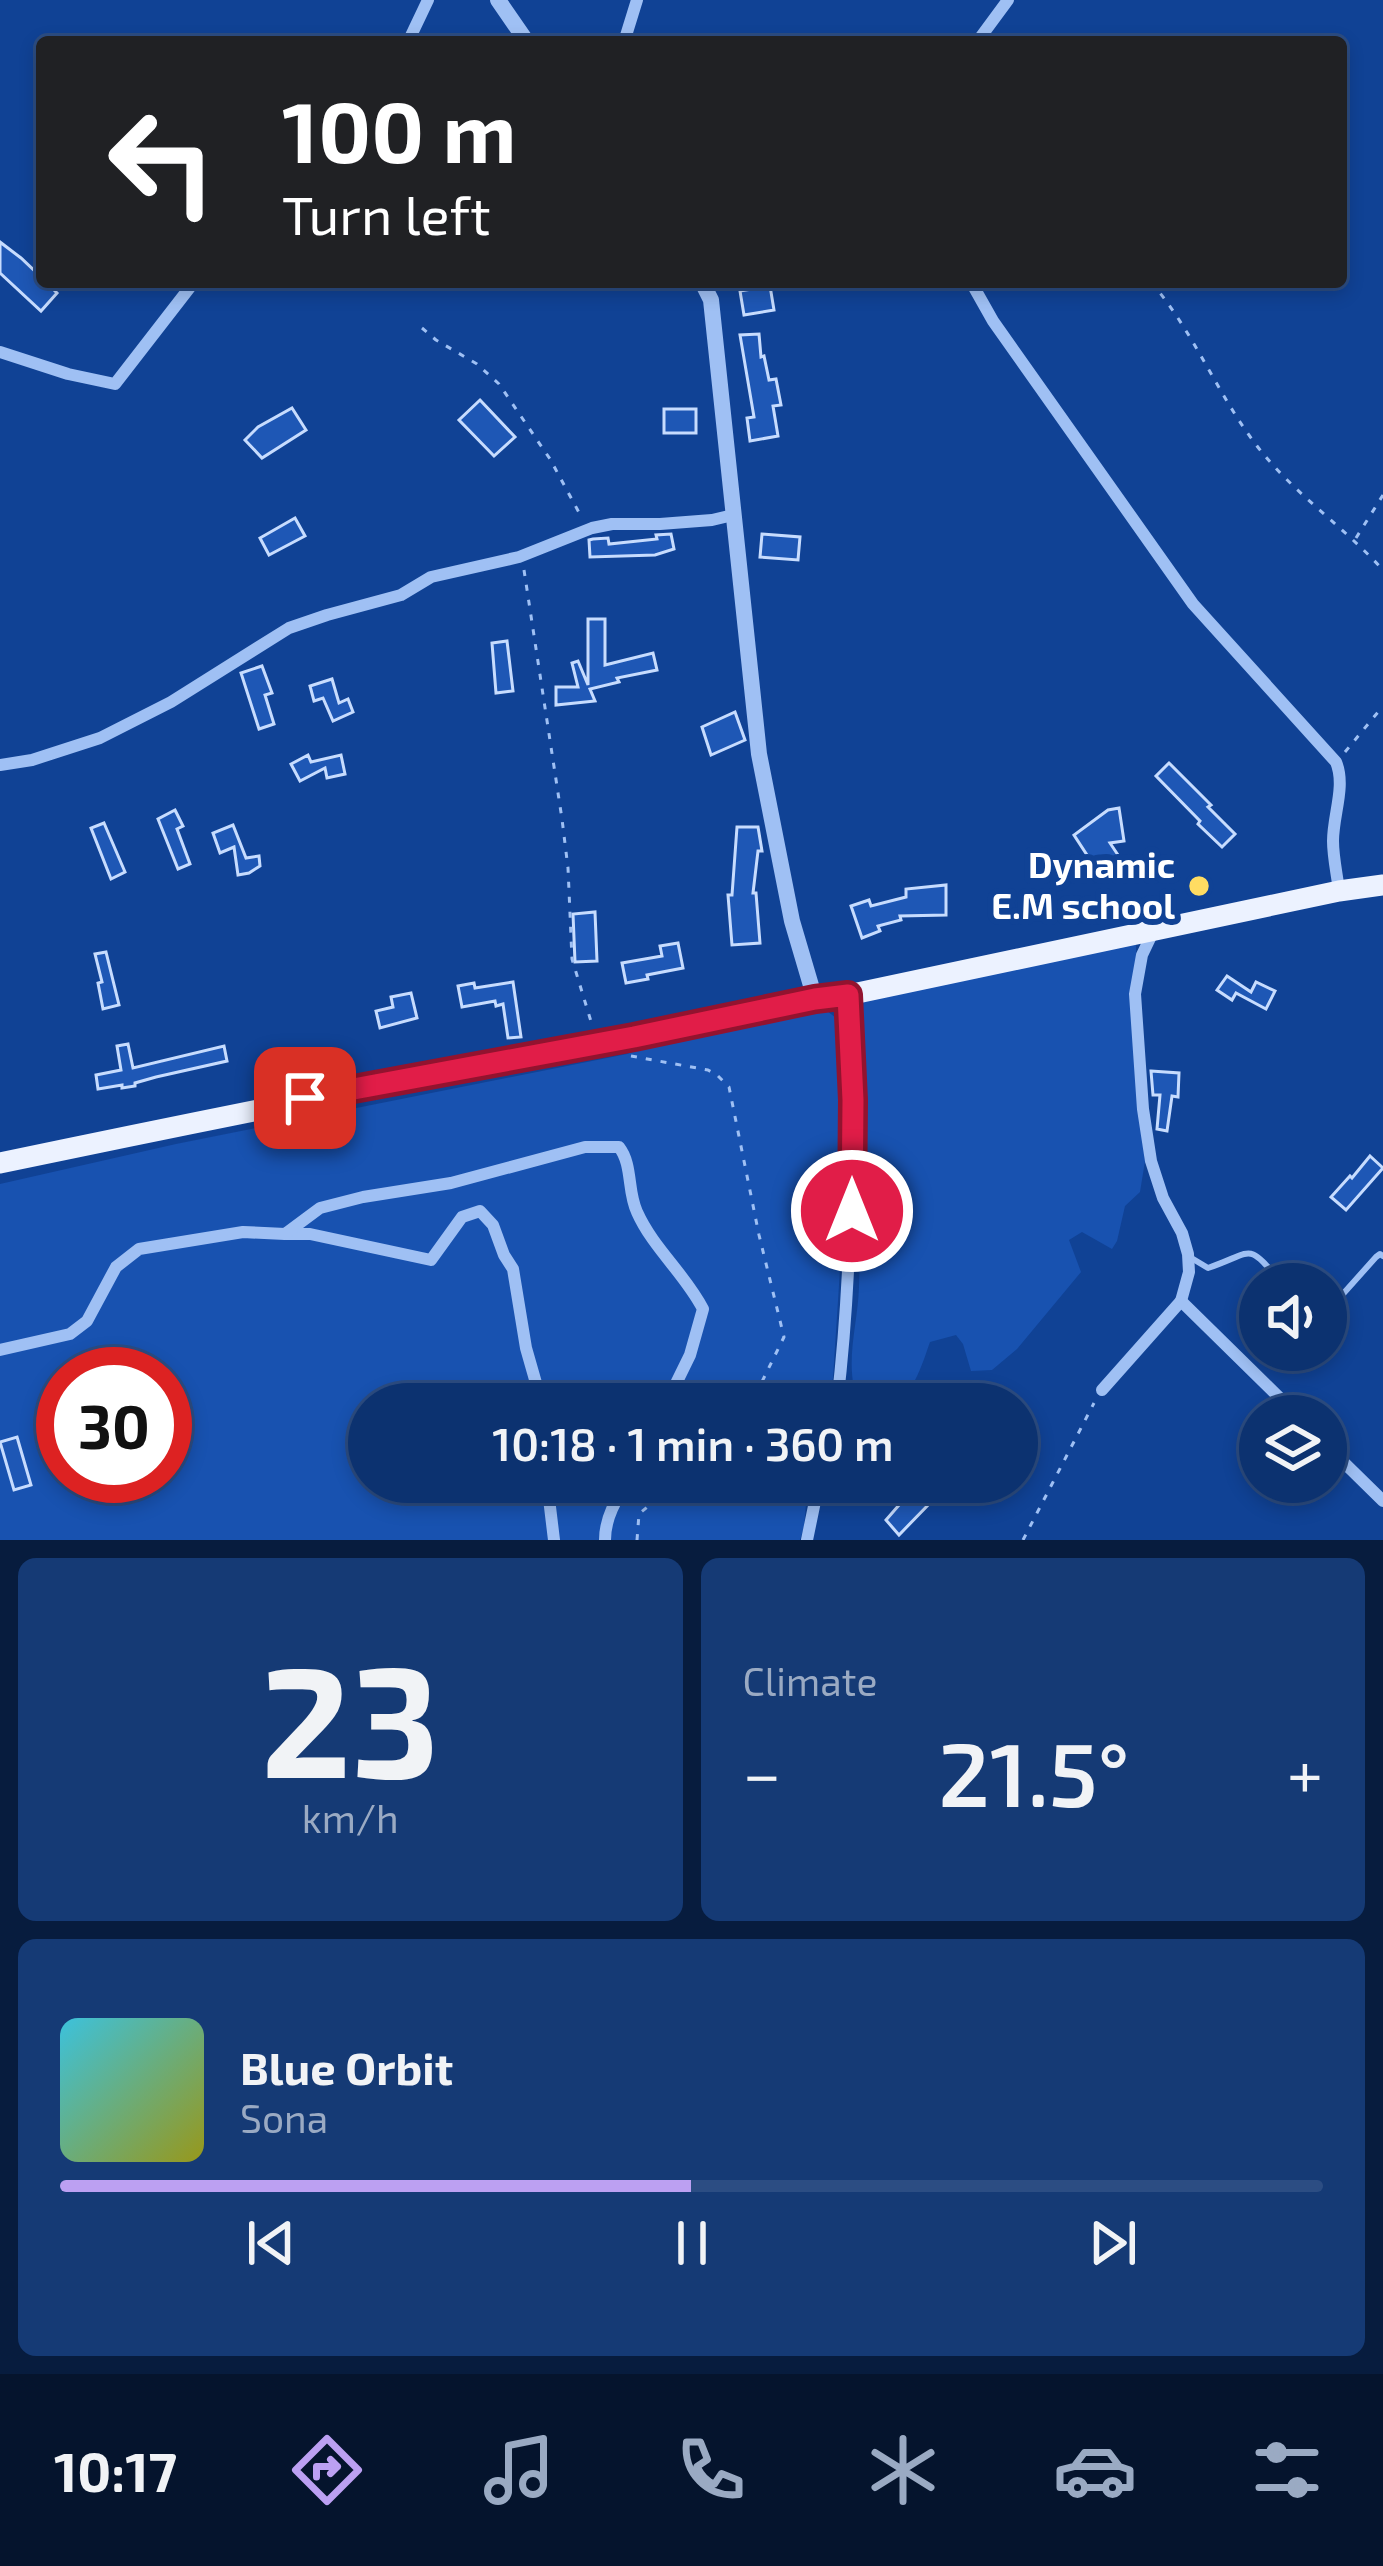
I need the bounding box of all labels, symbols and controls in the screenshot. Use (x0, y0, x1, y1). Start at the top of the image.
text: 100 m (282, 79, 516, 180)
icon: left (84, 84, 240, 240)
text: Turn left (282, 181, 491, 246)
place label: Dynamic E.M school (991, 842, 1175, 926)
marker: Dynamic E.M school (1186, 873, 1212, 899)
pin (254, 1047, 356, 1149)
icon: arrive (272, 1065, 338, 1131)
position arrow (789, 1148, 915, 1274)
map controls (1239, 1263, 1347, 1503)
button: sound (1239, 1263, 1347, 1371)
speed limit sign: 30 (36, 1347, 192, 1503)
button: layers (1239, 1395, 1347, 1503)
text: 10:18 · 1 min · 360 m (492, 1416, 894, 1470)
text: 23 (261, 1622, 440, 1809)
text: Climate (743, 1657, 877, 1704)
text: 21.5° (938, 1717, 1130, 1825)
text: − (743, 1732, 781, 1811)
text: + (1287, 1732, 1323, 1811)
text: km/h (302, 1794, 399, 1841)
text: Blue Orbit (240, 2040, 453, 2094)
text: Sona (240, 2094, 328, 2141)
icon: previous (238, 2210, 304, 2276)
icon: pause (659, 2210, 725, 2276)
icon: next (1080, 2210, 1146, 2276)
icon: directions (285, 2428, 369, 2512)
icon: music (477, 2428, 561, 2512)
icon: phone (669, 2428, 753, 2512)
icon: climate (861, 2428, 945, 2512)
icon: car (1053, 2428, 1137, 2512)
icon: filters (1245, 2428, 1329, 2512)
text: 10:17 (54, 2438, 177, 2503)

